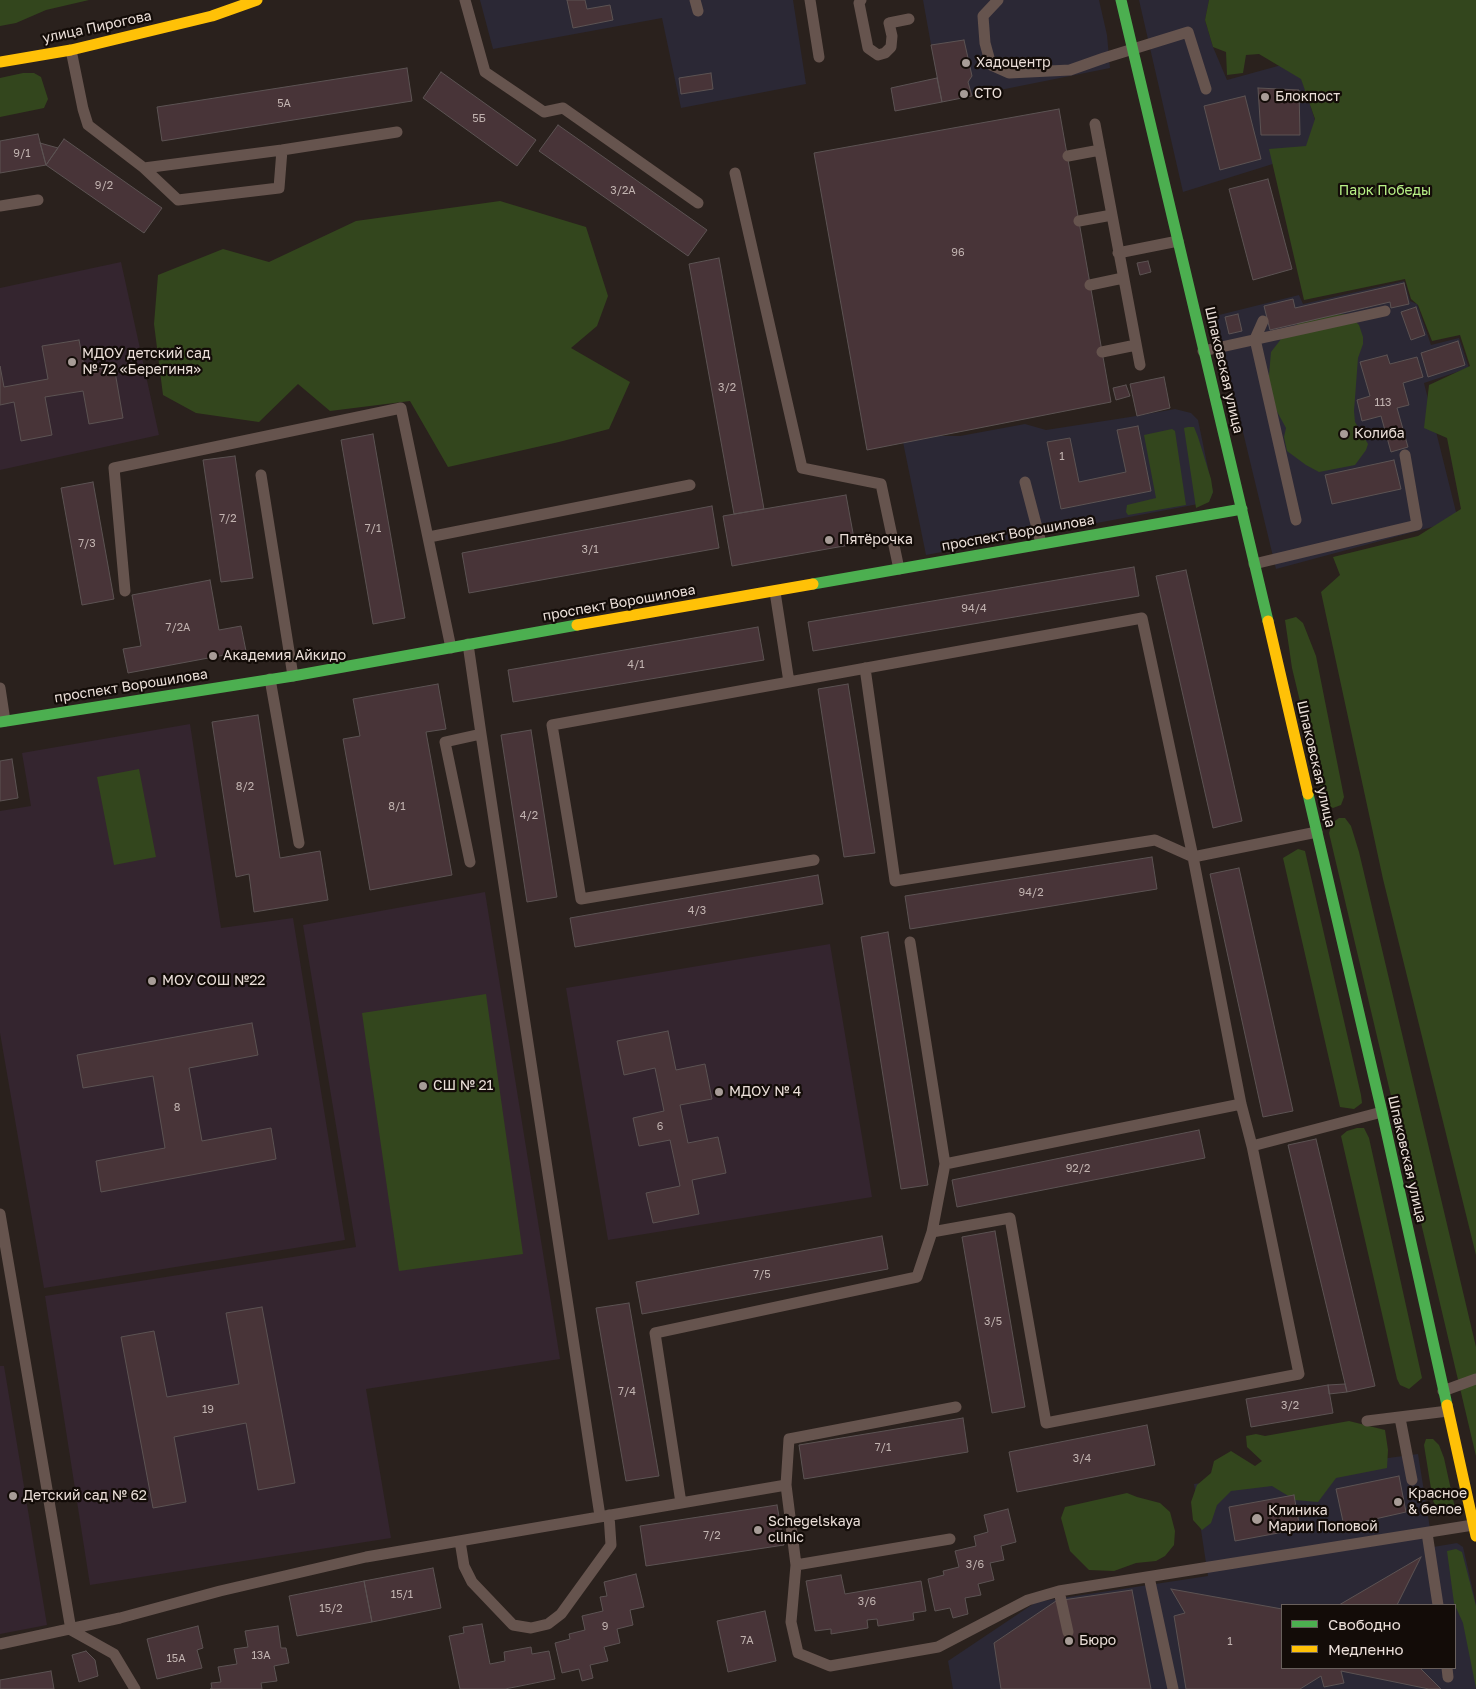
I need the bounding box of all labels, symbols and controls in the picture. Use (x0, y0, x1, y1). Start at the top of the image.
street label: улица Пирогова (41, 7, 153, 47)
place label: Хадоцентр (976, 55, 1051, 71)
marker: Хадоцентр (960, 57, 972, 69)
place label: СТО (974, 86, 1002, 102)
marker: СТО (958, 88, 970, 100)
place label: Блокпост (1275, 89, 1340, 105)
marker: Блокпост (1259, 91, 1271, 103)
house number: 5А (277, 97, 291, 111)
house number: 5Б (472, 112, 486, 126)
house number: 9/1 (13, 147, 31, 161)
house number: 9/2 (95, 179, 113, 193)
park label: Парк Победы (1339, 183, 1431, 199)
house number: 3/2А (610, 184, 636, 198)
house number: 96 (951, 246, 965, 260)
street label: Шпаковская улица (1201, 305, 1247, 435)
place label: МДОУ детский сад № 72 «Берегиня» (82, 346, 210, 378)
marker: МДОУ детский сад № 72 «Берегиня» (66, 356, 78, 368)
house number: 3/2 (718, 381, 736, 395)
house number: 113 (1374, 396, 1392, 410)
place label: Колиба (1354, 426, 1405, 442)
marker: Колиба (1338, 428, 1350, 440)
house number: 1 (1059, 450, 1065, 464)
street label: проспект Ворошилова (940, 511, 1096, 555)
house number: 7/2 (219, 512, 237, 526)
house number: 7/1 (365, 522, 381, 536)
place label: Пятёрочка (839, 532, 913, 548)
marker: Пятёрочка (823, 534, 835, 546)
house number: 7/3 (78, 537, 96, 551)
house number: 3/1 (581, 543, 599, 557)
street label: проспект Ворошилова (541, 581, 697, 625)
house number: 94/4 (961, 602, 987, 616)
house number: 7/2А (166, 621, 190, 635)
place label: Академия Айкидо (223, 648, 346, 664)
marker: Академия Айкидо (207, 650, 219, 662)
house number: 4/1 (627, 658, 645, 672)
street label: проспект Ворошилова (53, 666, 209, 706)
street label: Шпаковская улица (1293, 699, 1339, 829)
house number: 8/2 (236, 780, 254, 794)
house number: 8/1 (388, 800, 406, 814)
house number: 4/2 (520, 809, 538, 823)
house number: 94/2 (1018, 886, 1044, 900)
house number: 4/3 (688, 904, 706, 918)
place label: МОУ СОШ №22 (162, 973, 265, 989)
marker: МОУ СОШ №22 (146, 975, 158, 987)
place label: СШ № 21 (433, 1078, 493, 1094)
marker: СШ № 21 (417, 1080, 429, 1092)
place label: МДОУ № 4 (729, 1084, 801, 1100)
marker: МДОУ № 4 (713, 1086, 725, 1098)
street label: Шпаковская улица (1384, 1094, 1430, 1224)
house number: 8 (174, 1101, 180, 1115)
house number: 6 (657, 1120, 663, 1134)
house number: 92/2 (1066, 1162, 1090, 1176)
house number: 7/5 (753, 1268, 771, 1282)
house number: 3/5 (984, 1315, 1002, 1329)
house number: 7/4 (618, 1385, 636, 1399)
house number: 3/2 (1281, 1399, 1299, 1413)
house number: 19 (202, 1403, 214, 1417)
house number: 7/1 (875, 1441, 891, 1455)
house number: 3/4 (1073, 1452, 1091, 1466)
place label: Красное & белое (1408, 1486, 1467, 1518)
place label: Детский сад № 62 (23, 1488, 147, 1504)
marker: Детский сад № 62 (7, 1490, 19, 1502)
marker: Красное & белое (1392, 1496, 1404, 1508)
place label: Клиника Марии Поповой (1268, 1503, 1378, 1535)
marker: Клиника Марии Поповой (1250, 1512, 1264, 1526)
place label: Schegelskaya clinic (768, 1514, 861, 1546)
marker: Schegelskaya clinic (752, 1524, 764, 1536)
house number: 7/2 (703, 1529, 721, 1543)
house number: 3/6 (966, 1558, 984, 1572)
house number: 15/1 (391, 1588, 413, 1602)
house number: 3/6 (858, 1595, 876, 1609)
house number: 15/2 (319, 1602, 343, 1616)
legend (1281, 1604, 1456, 1669)
text: Свободно (1328, 1615, 1401, 1633)
house number: 9 (602, 1620, 608, 1634)
place label: Бюро (1079, 1633, 1116, 1649)
house number: 7А (740, 1634, 754, 1648)
marker: Бюро (1063, 1635, 1075, 1647)
house number: 1 (1227, 1635, 1233, 1649)
text: Медленно (1328, 1640, 1404, 1658)
house number: 13А (251, 1649, 271, 1663)
house number: 15А (166, 1652, 186, 1666)

